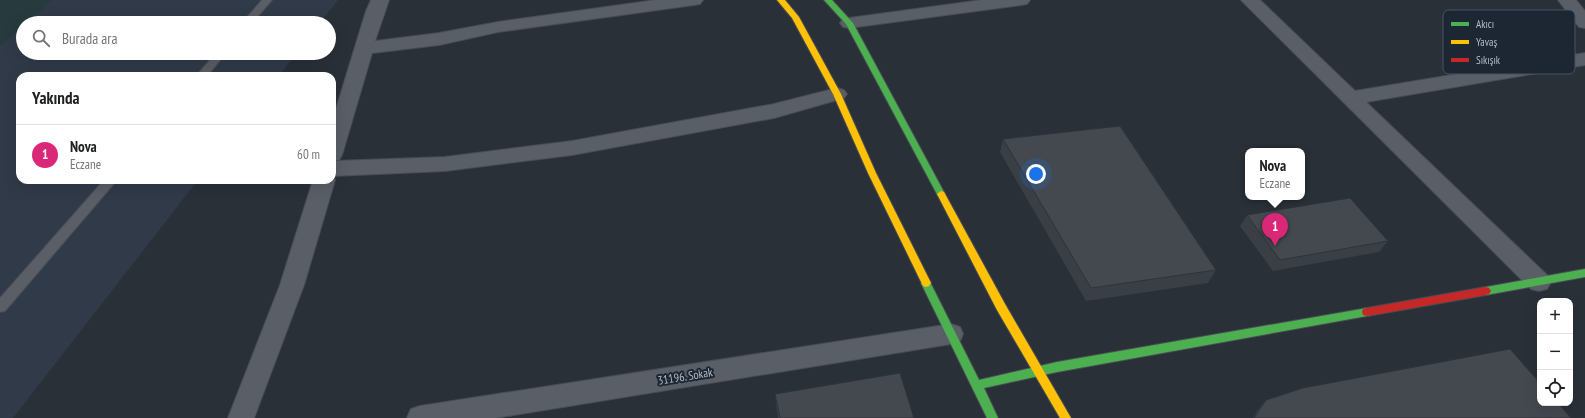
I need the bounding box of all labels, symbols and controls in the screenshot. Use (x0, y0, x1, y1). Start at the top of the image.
legend (1443, 10, 1575, 74)
search box (16, 16, 336, 60)
text: Akıcı (1476, 17, 1494, 31)
icon: search (30, 27, 52, 49)
text: Burada ara (62, 29, 117, 48)
text: Yavaş (1476, 35, 1497, 49)
text: Sıkışık (1476, 53, 1501, 67)
text: Yakında (32, 87, 79, 109)
text: Nova (70, 137, 97, 156)
text: 1 (42, 146, 48, 163)
text: 60 m (297, 146, 320, 163)
popup (1245, 148, 1305, 200)
text: Eczane (70, 156, 101, 173)
text: Nova (1259, 156, 1286, 175)
your location (1026, 164, 1046, 184)
text: Eczane (1259, 175, 1291, 192)
pin: 1 (1262, 213, 1288, 246)
map controls (1537, 298, 1573, 406)
button: + (1537, 298, 1573, 334)
button: − (1537, 334, 1573, 370)
street label: 31196. Sokak (657, 364, 714, 388)
button: locate (1537, 370, 1573, 406)

